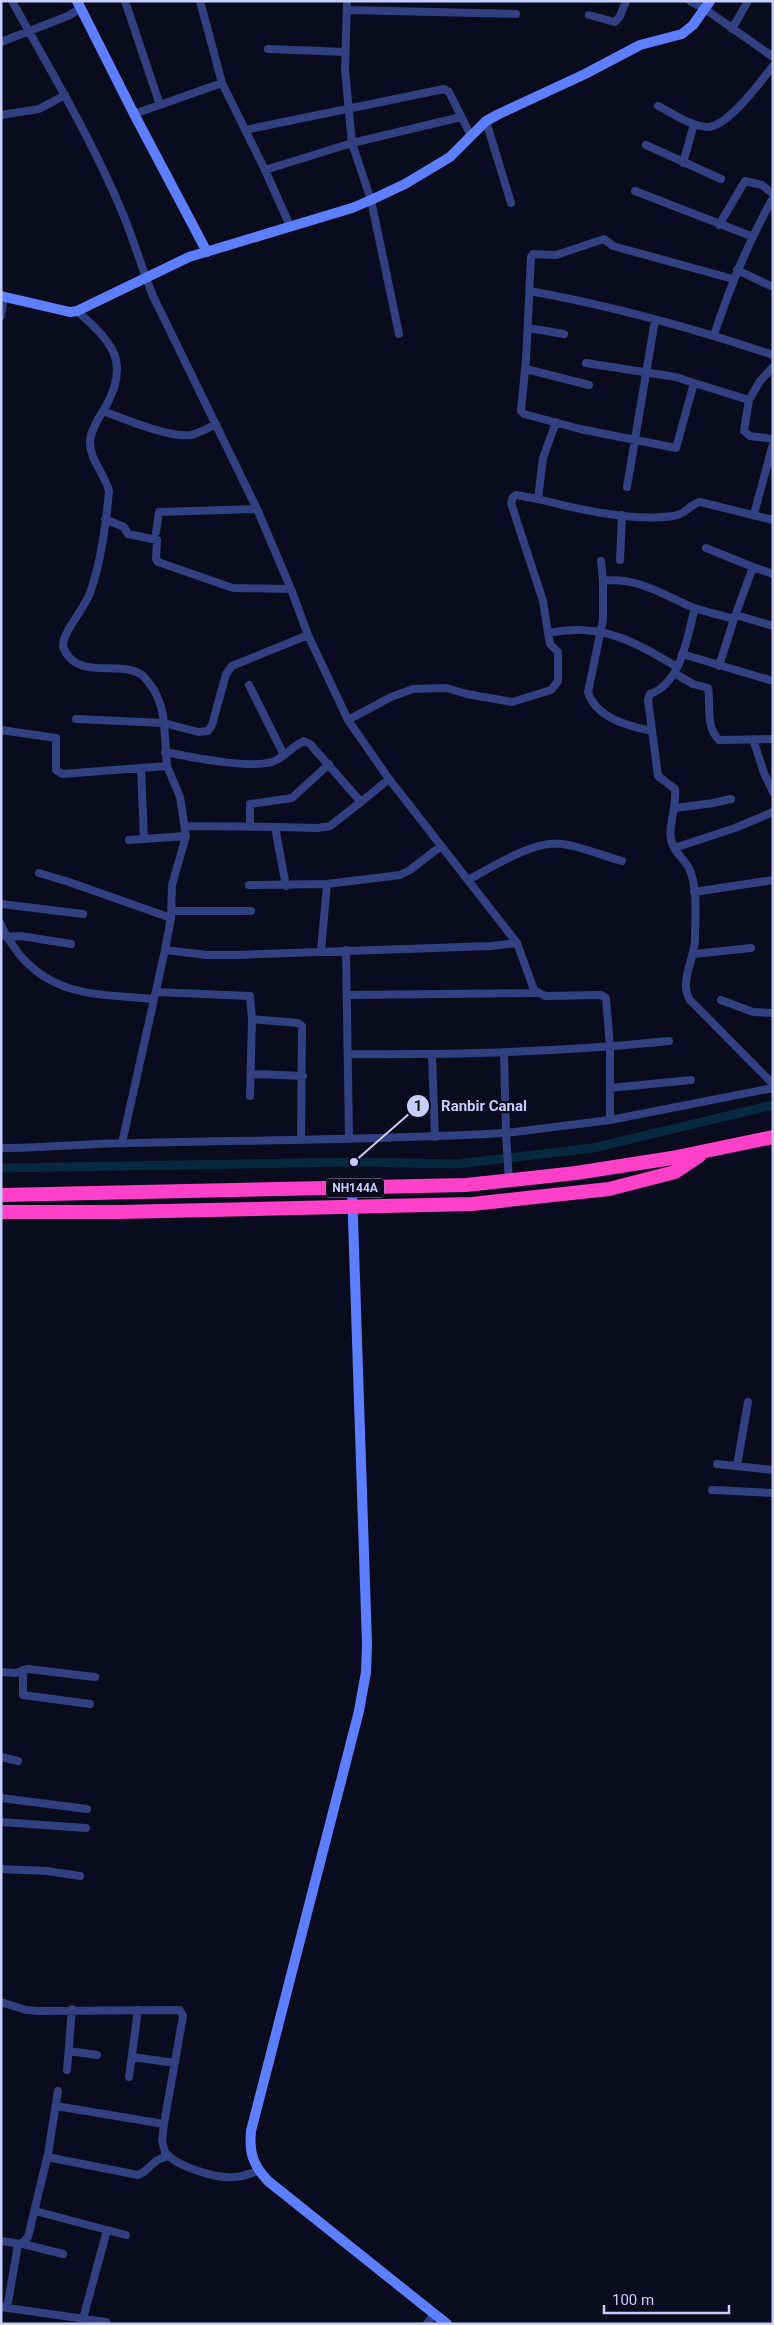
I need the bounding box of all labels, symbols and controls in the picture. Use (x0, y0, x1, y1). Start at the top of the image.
callout: Ranbir Canal (406, 1091, 537, 1121)
text: 1 (414, 1097, 422, 1115)
text: Ranbir Canal (441, 1097, 527, 1115)
road number: NH144A (326, 1178, 384, 1198)
scale bar (604, 2282, 729, 2314)
text: 100 m (612, 2291, 654, 2309)

